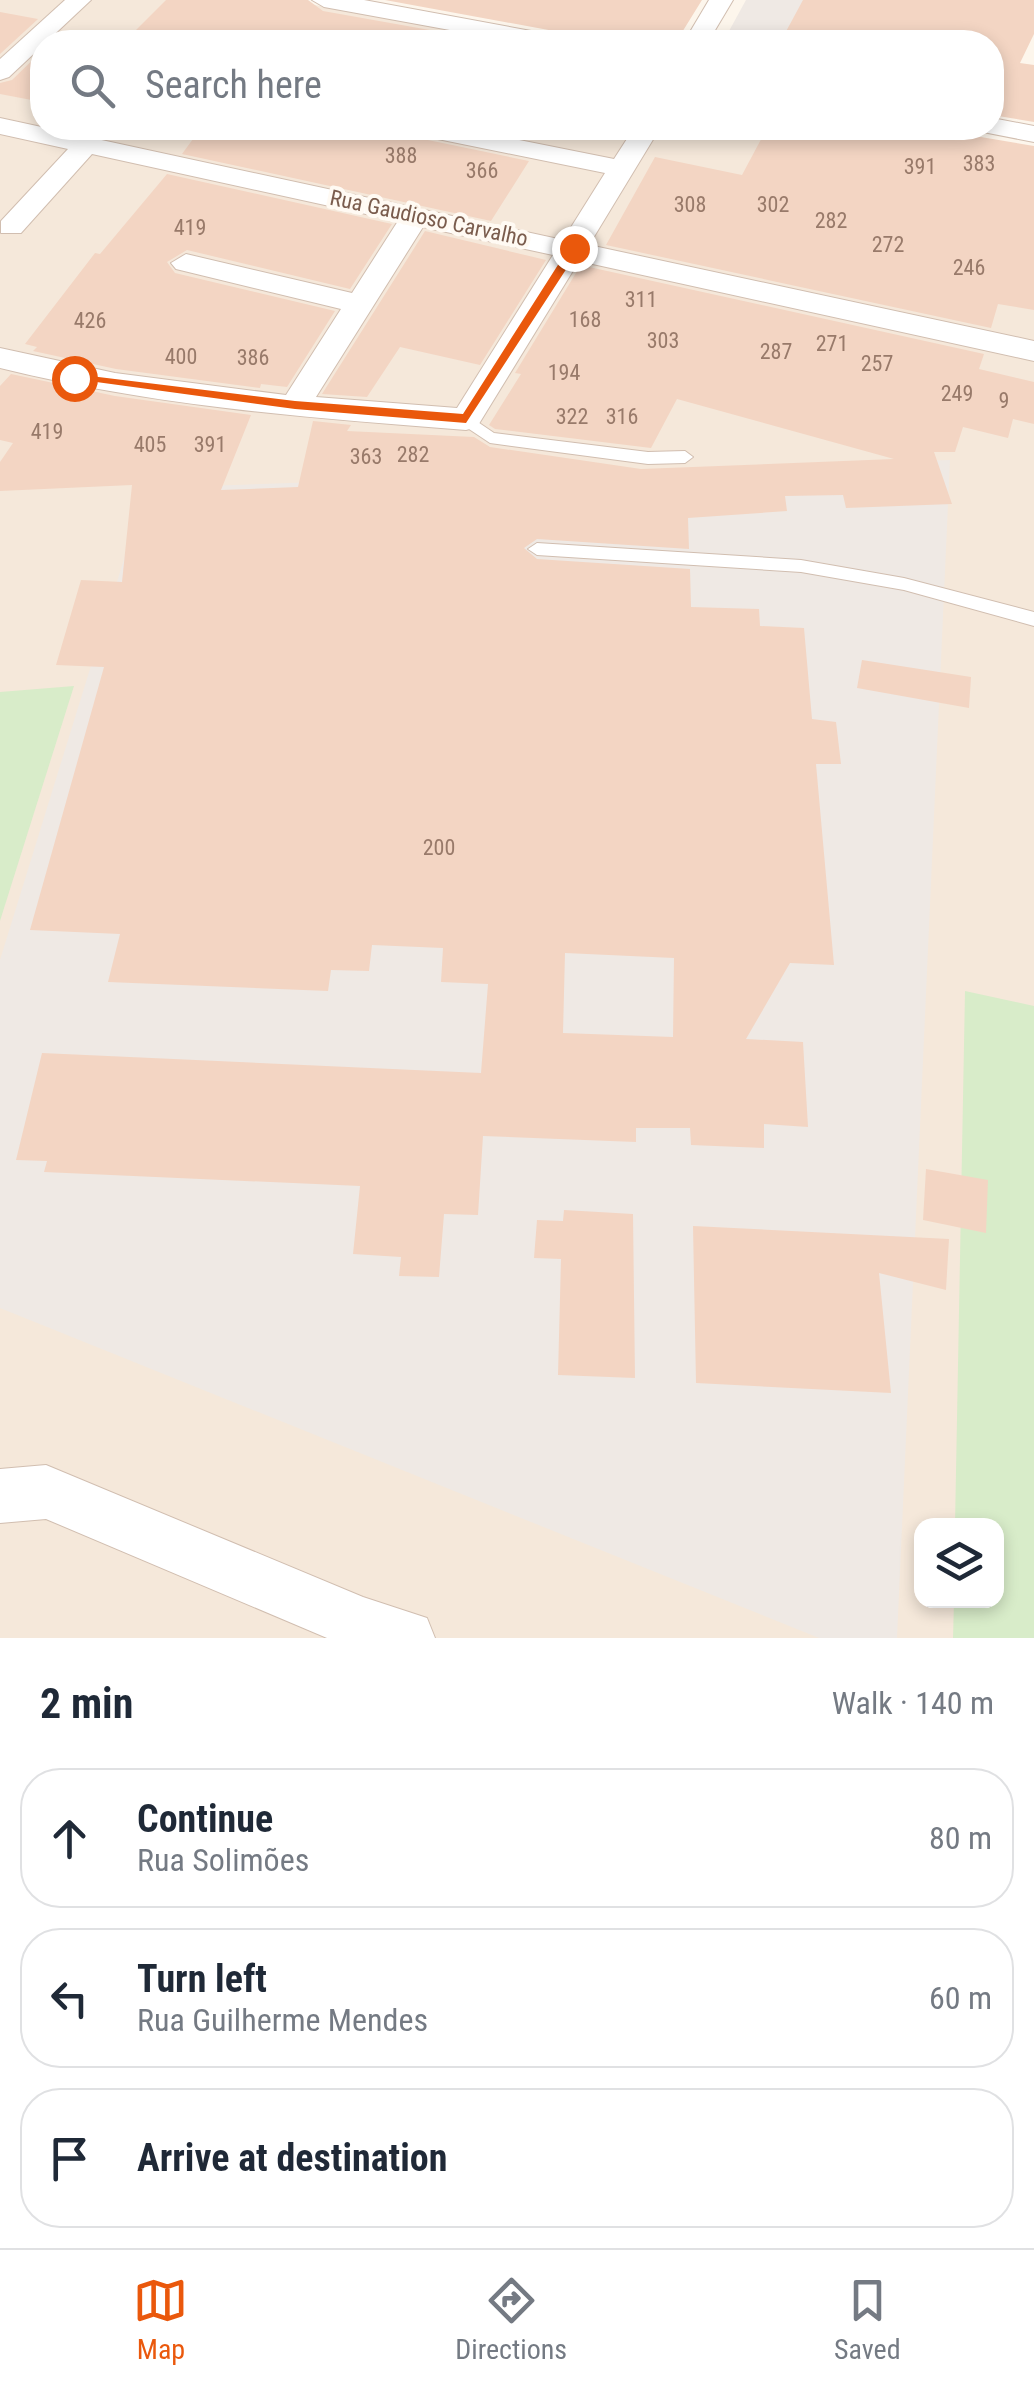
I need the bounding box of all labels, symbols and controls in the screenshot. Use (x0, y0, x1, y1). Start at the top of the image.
search box (30, 30, 1004, 140)
icon: search (65, 58, 120, 113)
text: Search here (145, 63, 322, 107)
house number: 388 (385, 143, 417, 168)
house number: 383 (963, 151, 995, 176)
house number: 391 (904, 154, 936, 179)
house number: 366 (466, 158, 498, 183)
street label: Rua Gaudioso Carvalho (328, 185, 530, 251)
house number: 308 (674, 192, 706, 217)
house number: 302 (757, 192, 789, 217)
house number: 282 (815, 208, 847, 233)
house number: 419 (174, 215, 206, 240)
route end (552, 226, 598, 272)
house number: 272 (872, 232, 904, 257)
house number: 246 (953, 255, 985, 280)
house number: 311 (625, 287, 657, 312)
house number: 168 (569, 307, 601, 332)
house number: 426 (74, 308, 106, 333)
house number: 303 (647, 328, 679, 353)
house number: 271 (816, 331, 848, 356)
house number: 287 (760, 339, 792, 364)
house number: 400 (165, 344, 197, 369)
house number: 386 (237, 345, 269, 370)
house number: 257 (861, 351, 893, 376)
route start (52, 356, 98, 402)
house number: 194 (548, 360, 580, 385)
house number: 249 (941, 381, 973, 406)
house number: 9 (999, 388, 1009, 413)
house number: 322 (556, 404, 588, 429)
house number: 316 (606, 404, 638, 429)
house number: 419 (31, 419, 63, 444)
house number: 405 (134, 432, 166, 457)
house number: 391 (194, 432, 226, 457)
house number: 282 (397, 442, 429, 467)
house number: 363 (350, 444, 382, 469)
house number: 200 (423, 835, 455, 860)
map controls (914, 1518, 1004, 1608)
button: layers (914, 1518, 1004, 1608)
text: 2 min (40, 1679, 133, 1728)
text: Walk · 140 m (832, 1684, 994, 1722)
text: Continue (137, 1797, 273, 1841)
icon: ahead (42, 1811, 97, 1866)
text: 80 m (929, 1819, 992, 1857)
text: Rua Solimões (137, 1841, 309, 1879)
text: Turn left (137, 1957, 267, 2001)
icon: left (42, 1971, 97, 2026)
text: 60 m (929, 1979, 992, 2017)
text: Rua Guilherme Mendes (137, 2001, 428, 2039)
icon: arrive (42, 2131, 97, 2186)
text: Arrive at destination (137, 2136, 447, 2180)
tab: Map (133, 2273, 188, 2366)
tab: Directions (455, 2273, 567, 2366)
tab: Saved (834, 2273, 901, 2366)

